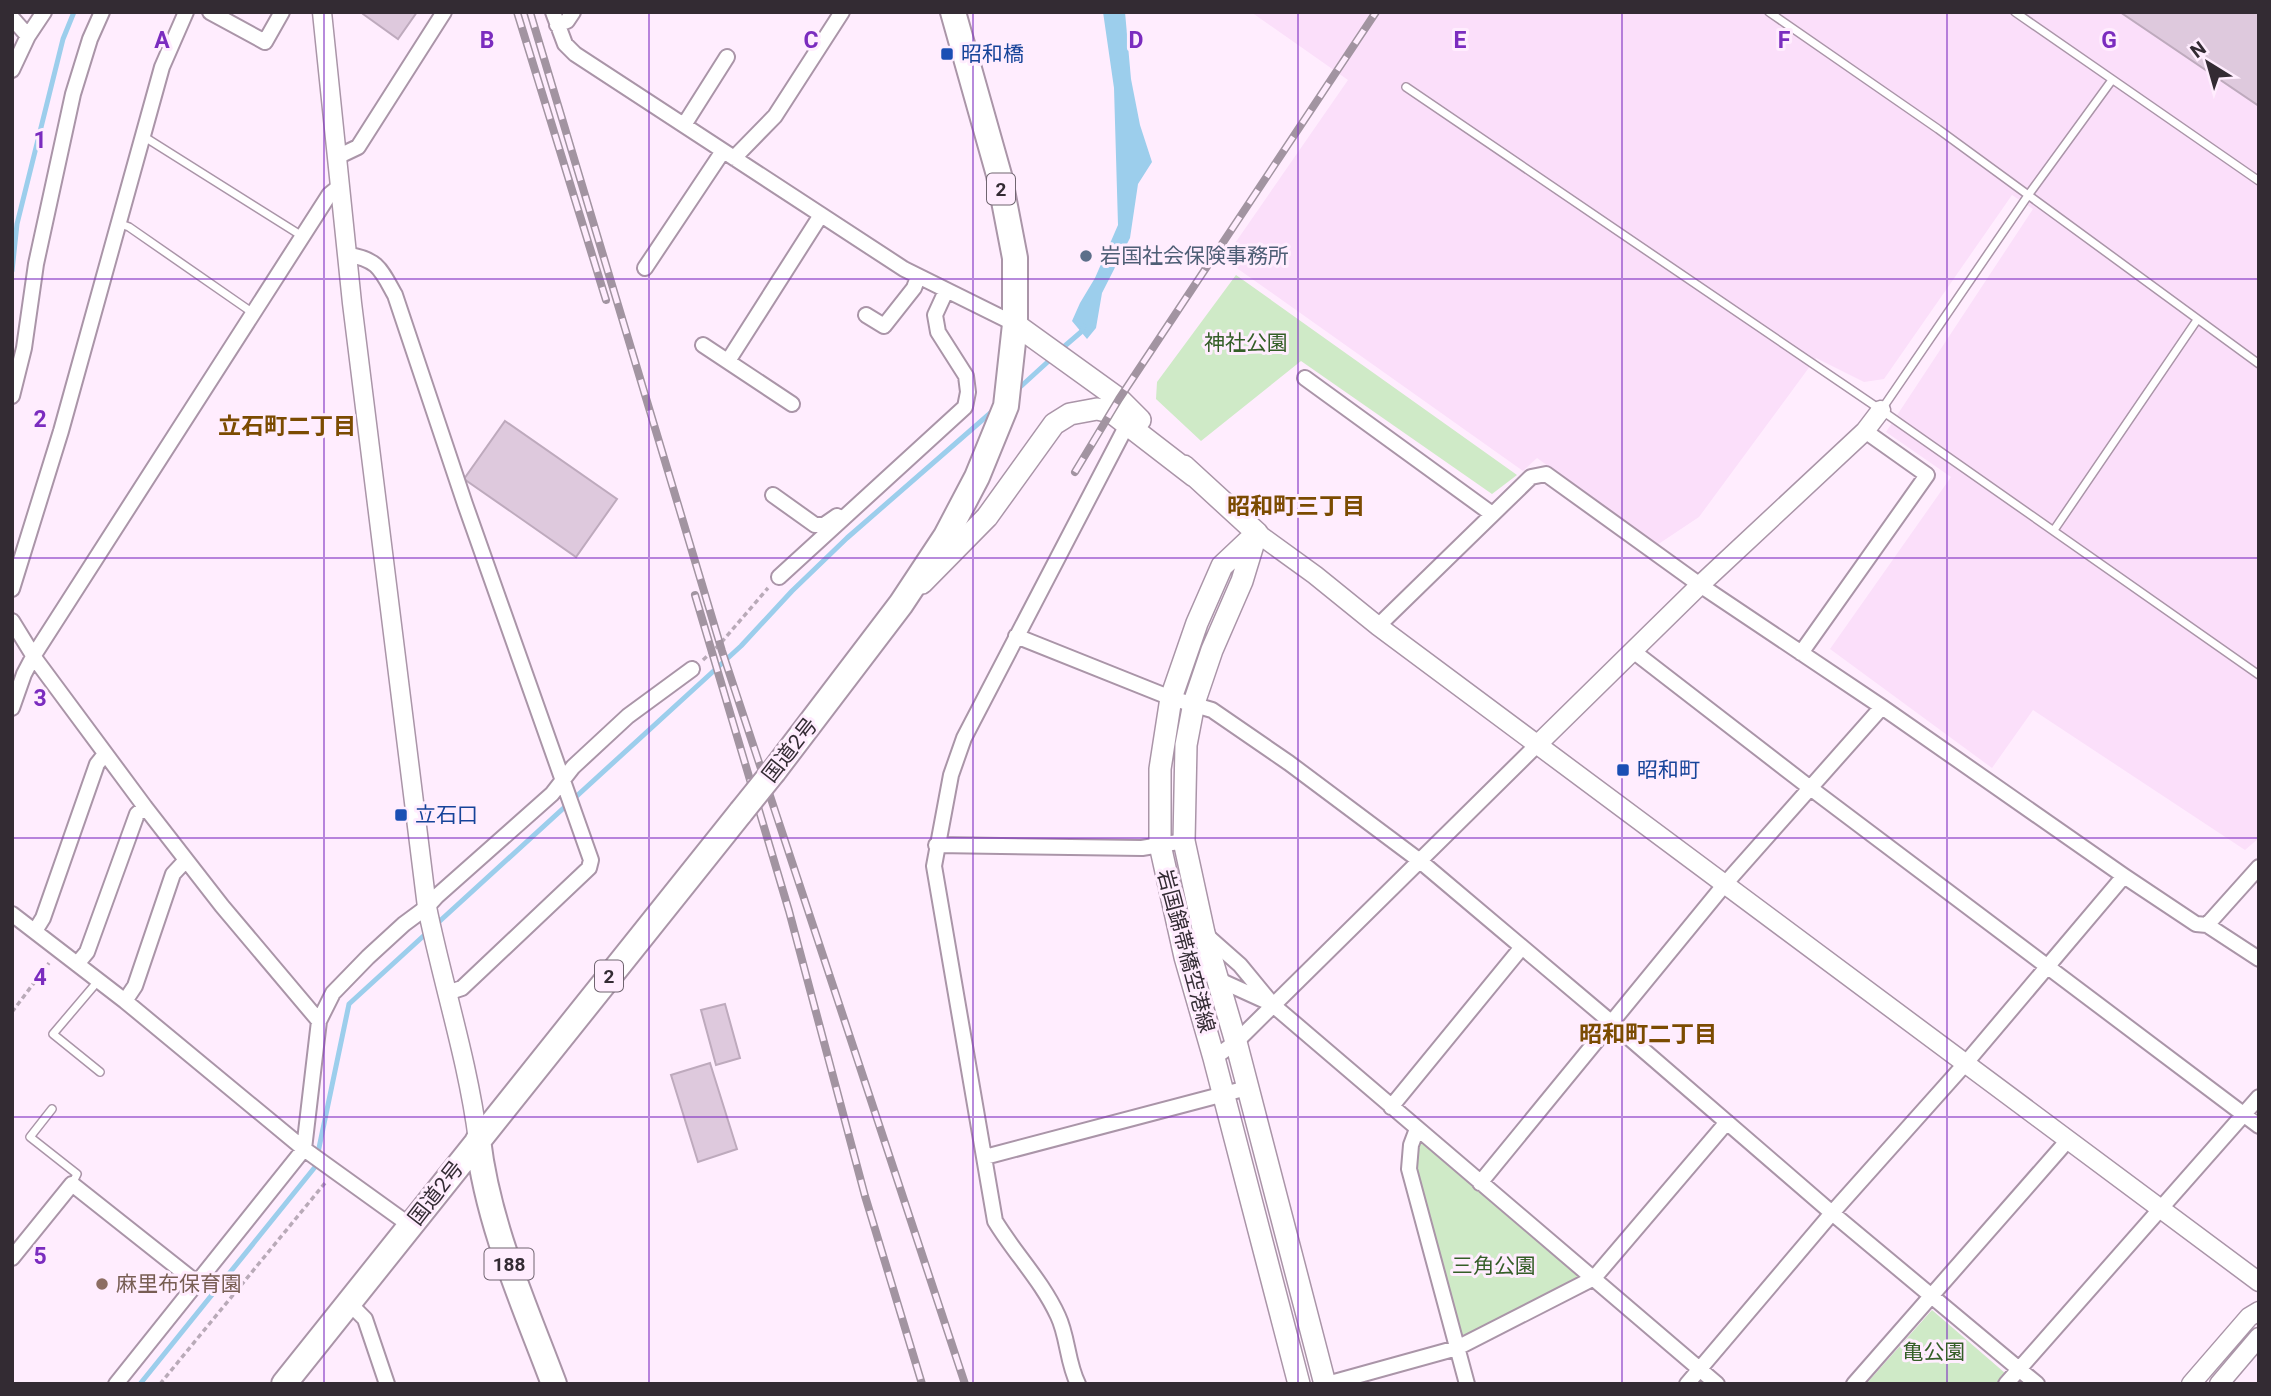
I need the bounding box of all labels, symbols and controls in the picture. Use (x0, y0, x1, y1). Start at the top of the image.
text: A (154, 27, 170, 54)
text: B (480, 27, 494, 54)
text: C (803, 27, 819, 54)
text: D (1129, 27, 1143, 54)
text: E (1454, 27, 1467, 54)
text: F (1778, 27, 1791, 54)
text: G (2101, 27, 2117, 54)
north arrow (2173, 28, 2243, 98)
text: N (2186, 37, 2210, 63)
place label: 昭和橋 (961, 42, 1024, 66)
marker: 昭和橋 (939, 46, 955, 62)
text: 1 (33, 127, 47, 154)
road number: 2 (987, 174, 1015, 204)
place label: 岩国社会保険事務所 (1100, 244, 1289, 268)
marker: 岩国社会保険事務所 (1078, 248, 1094, 264)
park label: 神社公園 (1204, 331, 1288, 355)
text: 2 (33, 406, 47, 433)
district label: 立石町二丁目 (218, 413, 356, 440)
district label: 昭和町三丁目 (1227, 493, 1365, 520)
text: 3 (33, 685, 47, 712)
street label: 国道2号 (758, 713, 822, 787)
place label: 昭和町 (1637, 758, 1700, 782)
marker: 昭和町 (1615, 762, 1631, 778)
place label: 立石口 (415, 803, 478, 827)
marker: 立石口 (393, 807, 409, 823)
street label: 岩国錦帯橋空港線 (1153, 867, 1219, 1035)
road number: 2 (595, 960, 623, 992)
text: 4 (33, 964, 47, 991)
district label: 昭和町二丁目 (1579, 1021, 1717, 1048)
street label: 国道2号 (404, 1156, 468, 1230)
text: 5 (33, 1243, 47, 1270)
road number: 188 (484, 1248, 534, 1280)
park label: 三角公園 (1452, 1254, 1536, 1278)
place label: 麻里布保育園 (116, 1272, 242, 1296)
marker: 麻里布保育園 (94, 1276, 110, 1292)
park label: 亀公園 (1903, 1340, 1966, 1364)

